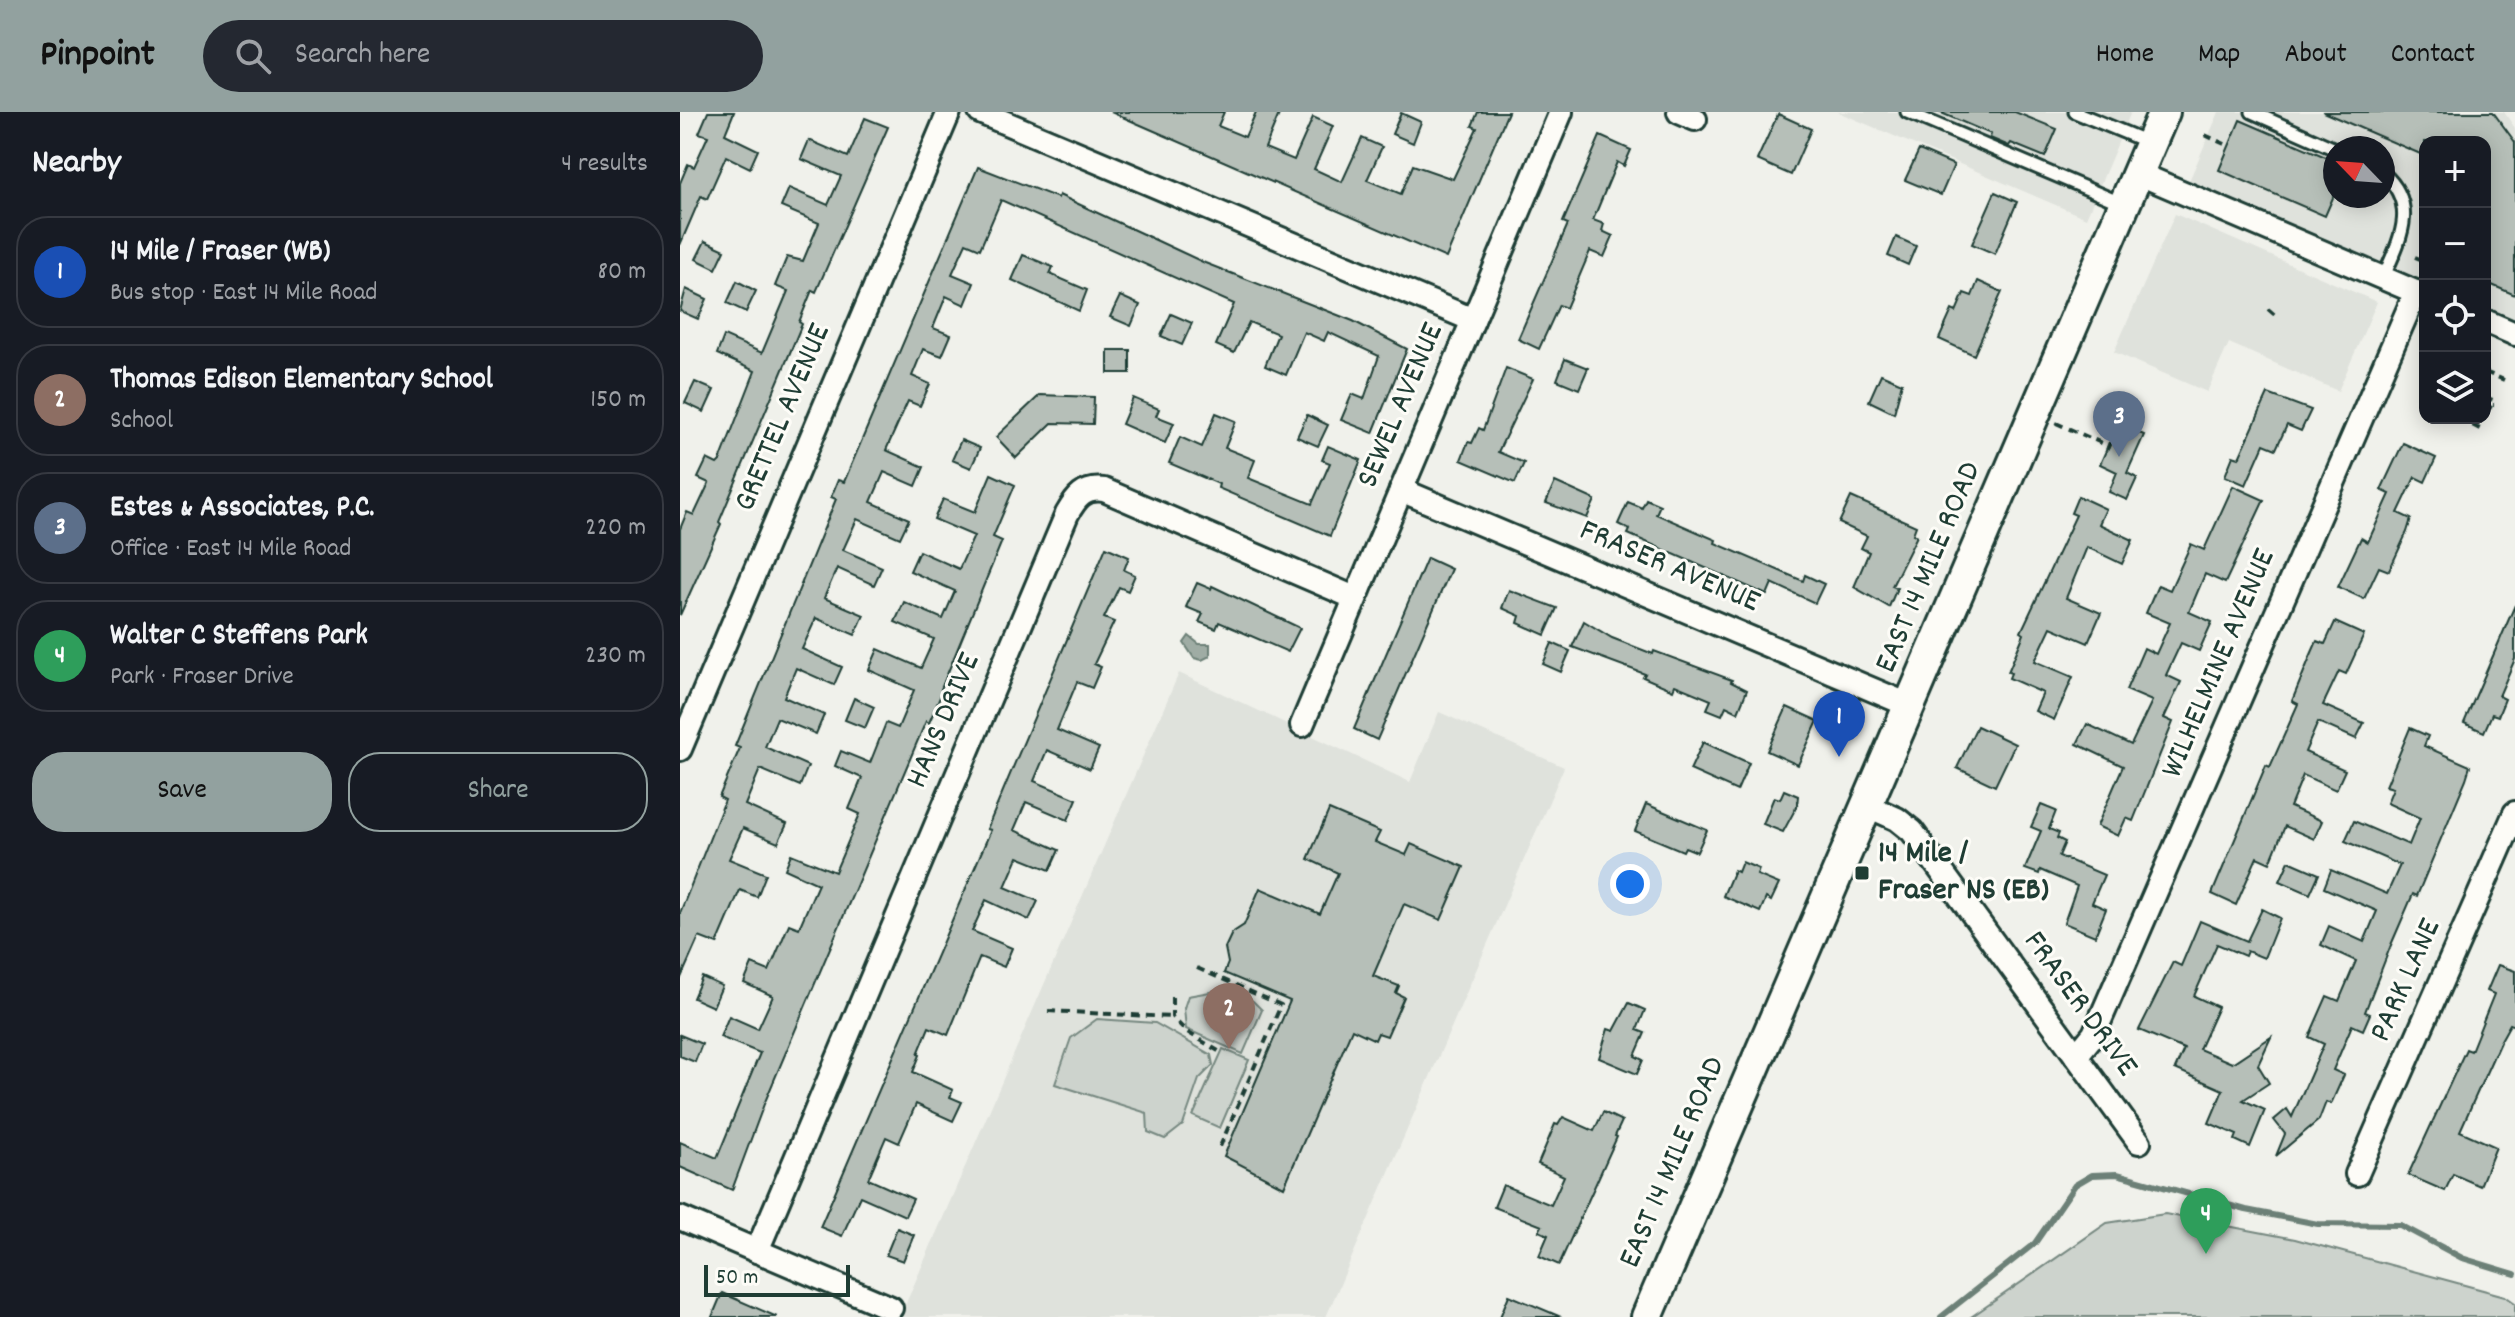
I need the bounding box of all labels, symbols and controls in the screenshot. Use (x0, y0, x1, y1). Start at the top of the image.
search box (203, 20, 763, 92)
text: Pinpoint (40, 29, 155, 84)
icon: search (231, 34, 275, 78)
text: Search here (295, 35, 430, 78)
text: Home (2096, 36, 2154, 76)
text: Map (2198, 36, 2240, 76)
text: About (2284, 36, 2347, 76)
text: Contact (2391, 36, 2475, 76)
north arrow (2323, 136, 2395, 208)
map controls (2419, 136, 2491, 424)
button: + (2419, 136, 2491, 208)
text: Nearby (32, 140, 121, 189)
text: 4 results (561, 146, 648, 183)
button: − (2419, 208, 2491, 280)
text: 14 Mile / Fraser (WB) (110, 232, 330, 275)
text: 1 (57, 254, 63, 291)
text: 80 m (598, 254, 646, 291)
text: Bus stop · East 14 Mile Road (110, 275, 378, 312)
button: locate (2419, 280, 2491, 352)
street label: SEWEL AVENUE (1347, 316, 1458, 496)
street label: GRETTEL AVENUE (724, 317, 844, 519)
button: layers (2419, 352, 2491, 424)
text: Thomas Edison Elementary School (110, 360, 493, 403)
text: 2 (54, 382, 66, 419)
text: 150 m (590, 382, 646, 419)
pin: 3 (2093, 391, 2145, 457)
text: School (110, 403, 173, 440)
street label: EAST 14 MILE ROAD (1865, 455, 1995, 681)
text: Estes & Associates, P.C. (110, 488, 375, 531)
street label: FRASER AVENUE (1572, 509, 1767, 627)
text: 3 (54, 510, 66, 547)
text: 220 m (585, 510, 646, 547)
text: Office · East 14 Mile Road (110, 531, 351, 568)
street label: WILHELMINE AVENUE (2151, 542, 2289, 786)
text: Walter C Steffens Park (110, 616, 368, 659)
text: 4 (55, 638, 65, 675)
text: 230 m (585, 638, 646, 675)
street label: HANS DRIVE (896, 646, 994, 796)
text: Park · Fraser Drive (110, 659, 294, 696)
pin: 1 (1813, 691, 1865, 757)
button: Save (32, 752, 332, 832)
button: Share (348, 752, 648, 832)
place label: 14 Mile / Fraser NS (EB) (1878, 832, 2049, 915)
your location (1610, 864, 1650, 904)
marker: 14 Mile / Fraser NS (EB) (1853, 864, 1871, 882)
street label: PARK LANE (2359, 912, 2455, 1050)
street label: FRASER DRIVE (2010, 922, 2148, 1088)
pin: 2 (1203, 983, 1255, 1049)
street label: EAST 14 MILE ROAD (1609, 1050, 1739, 1276)
pin: 4 (2180, 1188, 2232, 1254)
scale bar (704, 1261, 850, 1297)
text: 50 m (716, 1263, 758, 1294)

